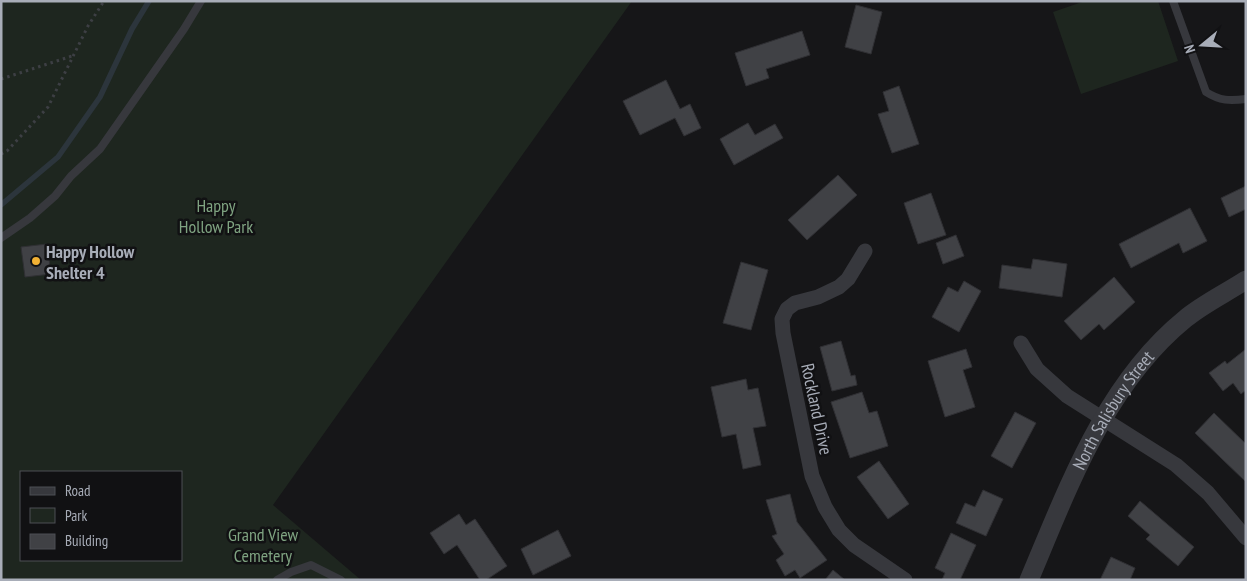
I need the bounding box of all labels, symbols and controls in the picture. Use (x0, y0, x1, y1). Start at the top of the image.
north arrow (1177, 20, 1227, 70)
text: N (1180, 43, 1199, 55)
park label: Happy Hollow Park (179, 194, 253, 238)
place label: Happy Hollow Shelter 4 (46, 240, 135, 284)
marker: Happy Hollow Shelter 4 (30, 255, 42, 267)
street label: North Salisbury Street (1067, 345, 1158, 473)
street label: Rockland Drive (796, 361, 838, 457)
legend (20, 471, 182, 561)
text: Road (65, 481, 91, 500)
text: Park (65, 506, 87, 525)
park label: Grand View Cemetery (228, 523, 298, 567)
text: Building (65, 531, 108, 550)

